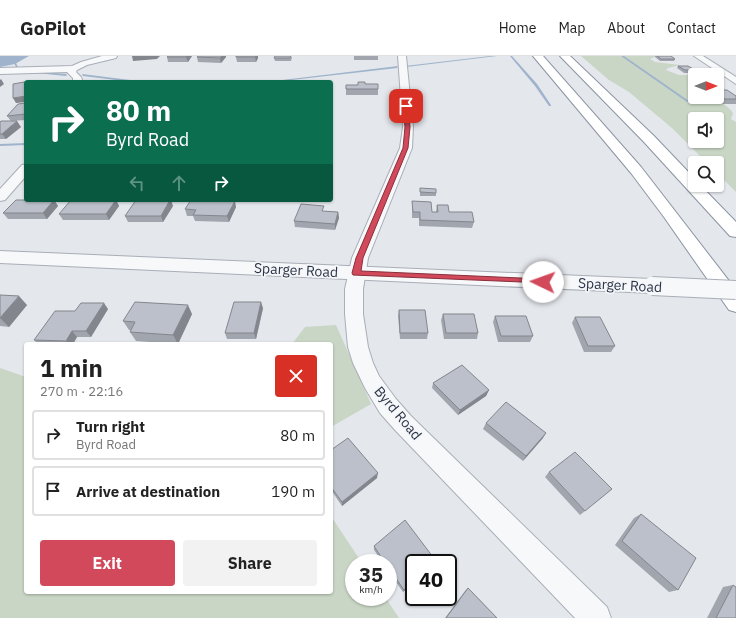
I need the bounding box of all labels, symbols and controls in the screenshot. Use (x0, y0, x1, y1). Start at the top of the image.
text: GoPilot (20, 16, 86, 40)
text: Home (499, 19, 536, 37)
text: Map (558, 19, 585, 37)
text: About (607, 19, 645, 37)
text: Contact (667, 19, 716, 37)
north arrow (688, 68, 724, 104)
map controls (688, 68, 724, 192)
pin (389, 89, 423, 123)
text: 80 m (106, 92, 171, 129)
icon: arrive (395, 95, 417, 117)
icon: right (40, 96, 92, 148)
button: sound (688, 112, 724, 148)
text: Byrd Road (106, 128, 189, 151)
button: search (688, 156, 724, 192)
icon: left (126, 172, 148, 194)
icon: ahead (168, 172, 190, 194)
icon: right (210, 172, 232, 194)
street label: Sparger Road (254, 259, 338, 281)
position arrow (522, 261, 564, 303)
street label: Sparger Road (578, 274, 662, 296)
text: 1 min (40, 352, 103, 384)
button: close (275, 355, 317, 397)
street label: Byrd Road (370, 382, 426, 444)
text: 270 m · 22:16 (40, 383, 123, 400)
text: Turn right (76, 417, 145, 436)
icon: right (42, 424, 64, 446)
text: 80 m (280, 426, 315, 445)
text: Byrd Road (76, 436, 136, 453)
icon: arrive (42, 480, 64, 502)
text: Arrive at destination (76, 482, 220, 501)
text: 190 m (271, 482, 315, 501)
button: Exit (40, 540, 175, 586)
button: Share (183, 540, 317, 586)
speed limit sign: 40 (405, 554, 457, 606)
text: 35 (359, 561, 383, 588)
text: km/h (359, 583, 383, 596)

